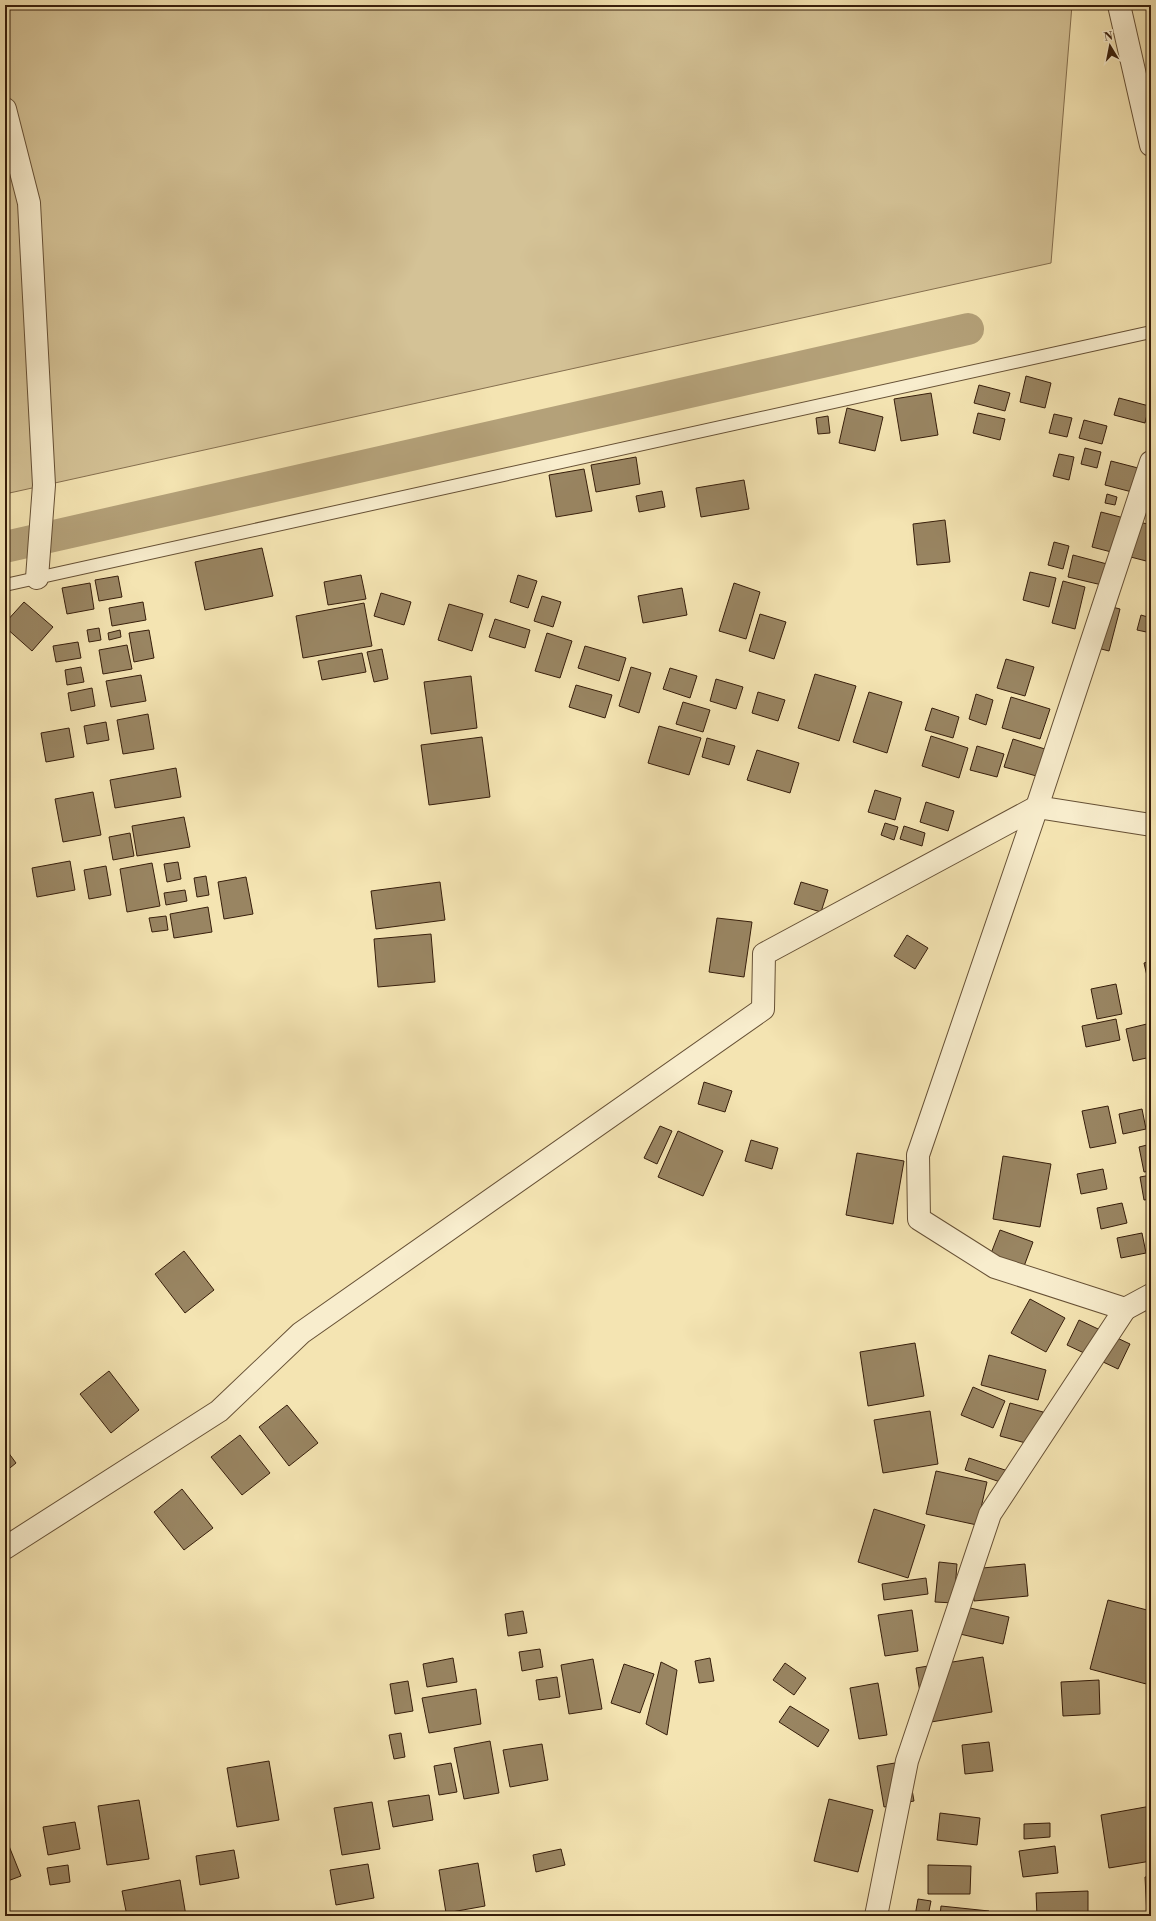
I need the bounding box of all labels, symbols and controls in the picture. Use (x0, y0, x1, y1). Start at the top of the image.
north arrow (1090, 26, 1130, 66)
text: N (1103, 29, 1114, 45)

